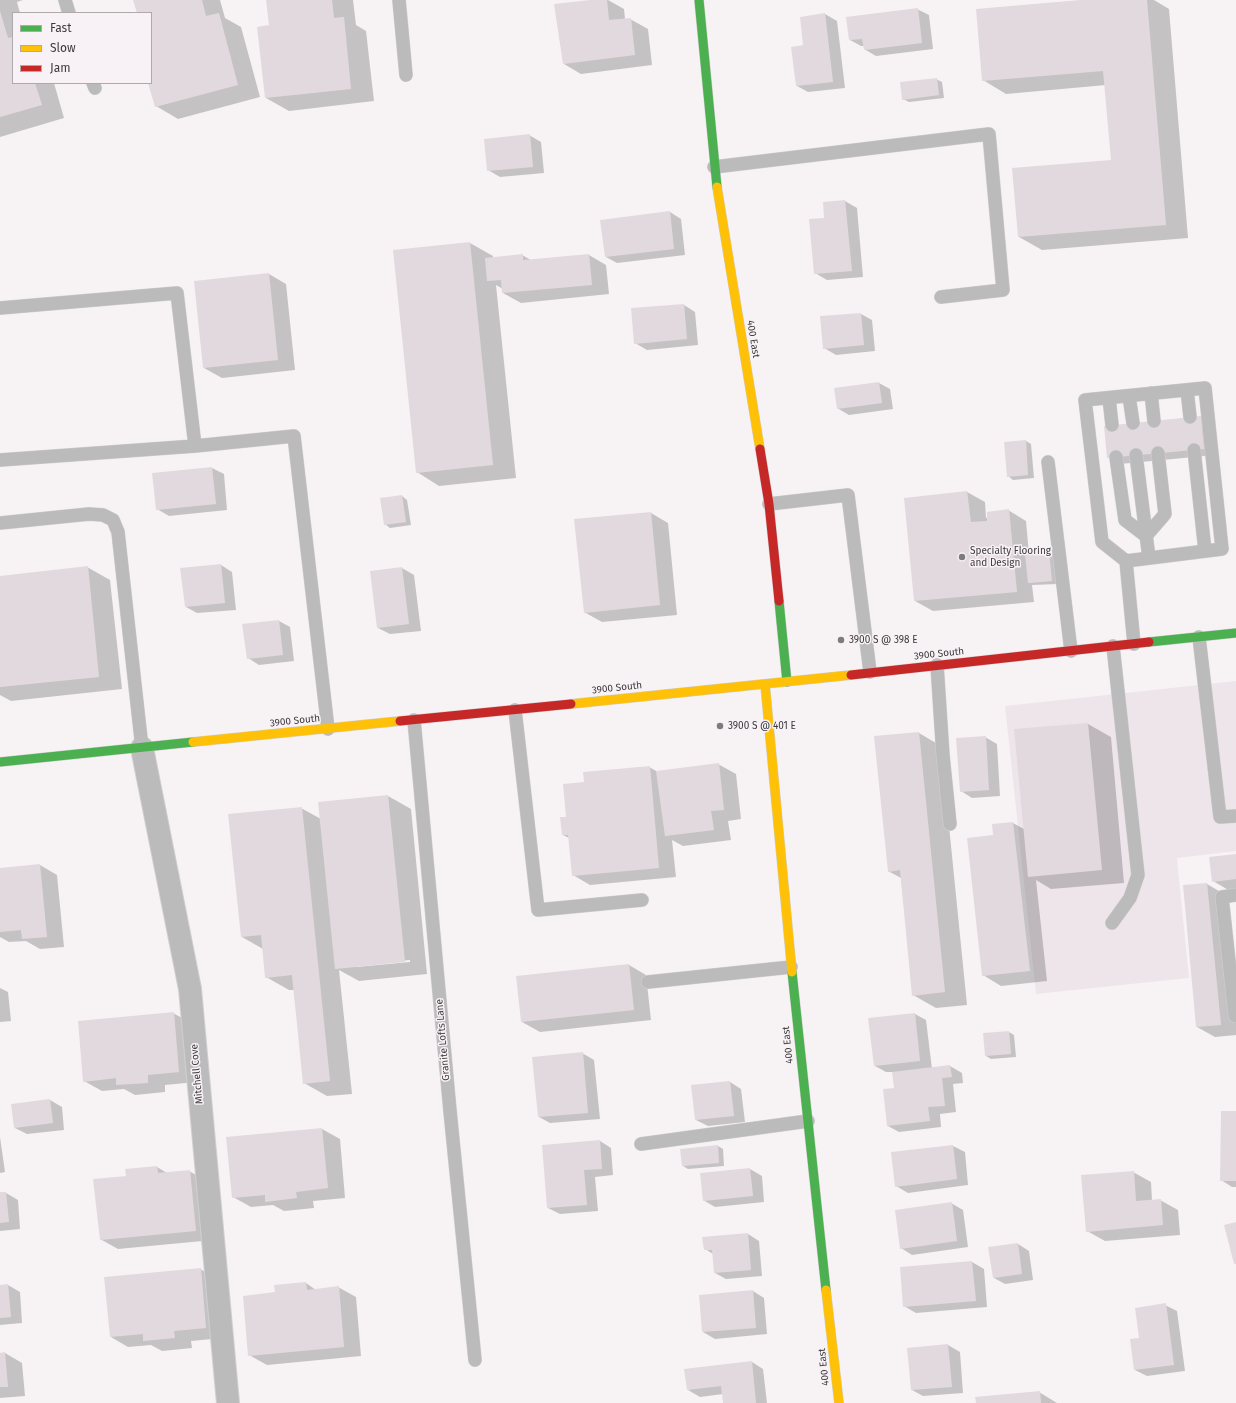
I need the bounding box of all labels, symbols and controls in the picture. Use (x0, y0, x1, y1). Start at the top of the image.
legend (12, 12, 152, 84)
text: Fast (50, 21, 72, 35)
text: Slow (50, 41, 76, 55)
text: Jam (50, 61, 70, 75)
street label: 400 East (744, 319, 762, 359)
place label: Specialty Flooring and Design (970, 545, 1051, 568)
marker: Specialty Flooring and Design (957, 552, 967, 562)
place label: 3900 S @ 398 E (849, 634, 918, 646)
marker: 3900 S @ 398 E (836, 635, 846, 645)
street label: 3900 South (913, 645, 965, 663)
street label: 3900 South (591, 679, 643, 697)
street label: 3900 South (269, 712, 321, 730)
place label: 3900 S @ 401 E (728, 720, 796, 732)
marker: 3900 S @ 401 E (715, 721, 725, 731)
street label: Granite Lofts Lane (433, 999, 453, 1081)
street label: 400 East (780, 1025, 796, 1065)
street label: Mitchell Cove (188, 1043, 206, 1105)
street label: 400 East (816, 1347, 832, 1387)

